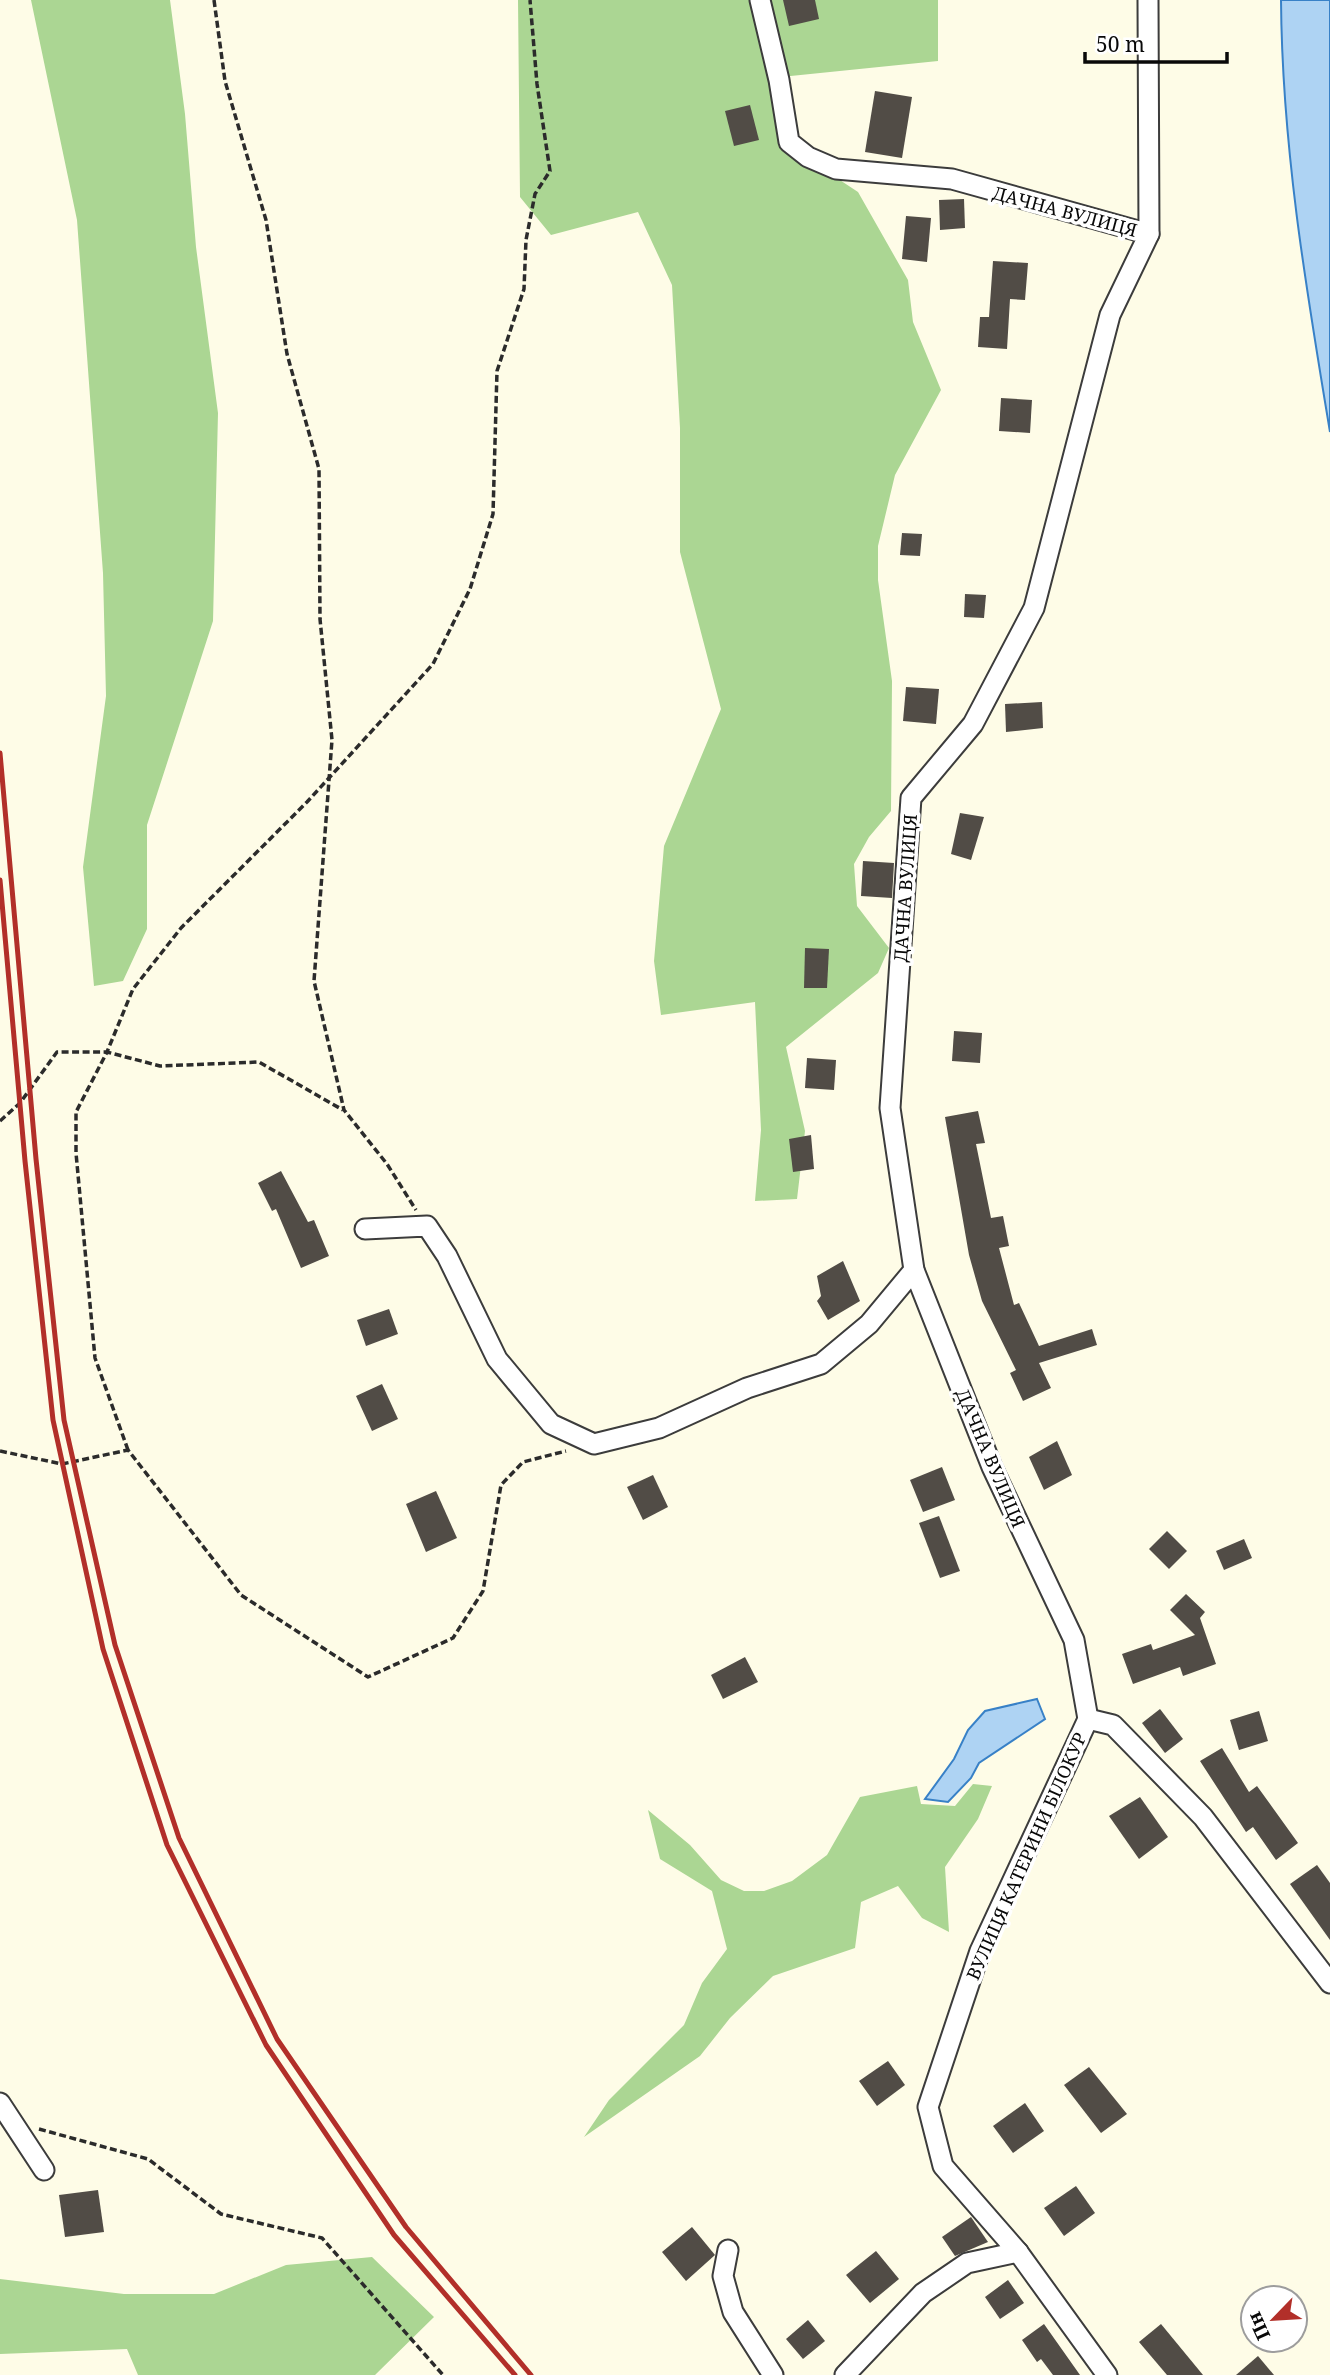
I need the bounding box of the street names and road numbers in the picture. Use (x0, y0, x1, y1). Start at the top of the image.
street label: ДАЧНА ВУЛИЦЯ (990, 180, 1140, 242)
street label: ДАЧНА ВУЛИЦЯ (888, 813, 922, 963)
street label: ДАЧНА ВУЛИЦЯ (951, 1385, 1031, 1531)
street label: ВУЛИЦЯ КАТЕРИНИ БІЛОКУР (960, 1728, 1092, 1984)

